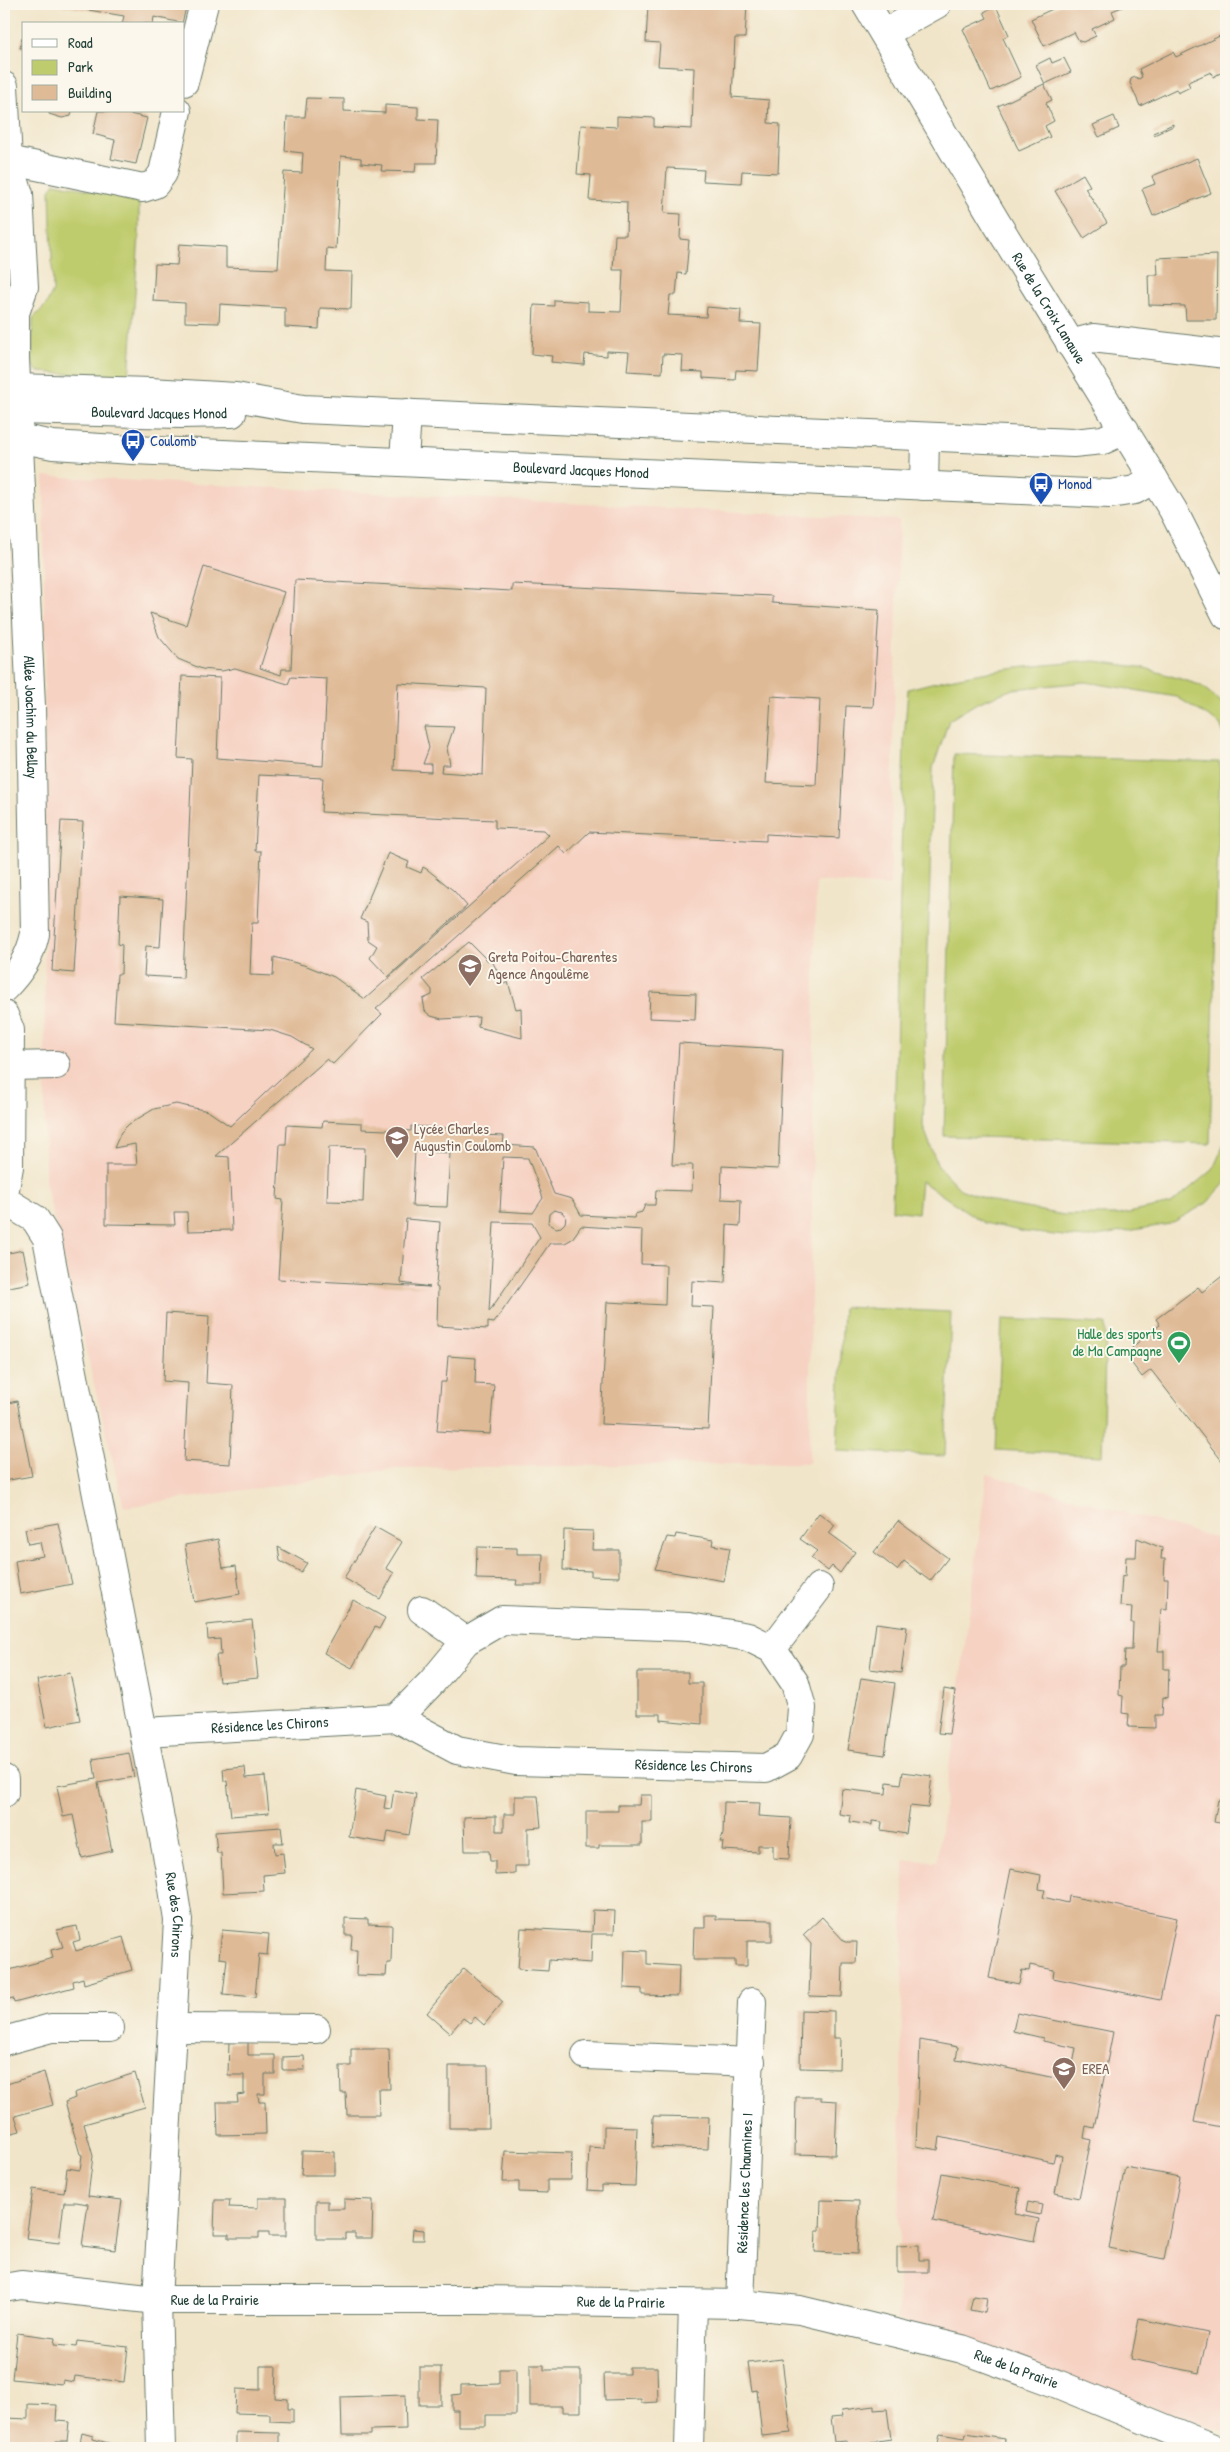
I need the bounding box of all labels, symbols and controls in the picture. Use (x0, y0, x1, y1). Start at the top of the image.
legend (22, 22, 185, 112)
text: Road (68, 32, 93, 53)
text: Park (68, 56, 93, 77)
text: Building (68, 82, 112, 103)
street label: Rue de la Croix Lanauve (1007, 248, 1092, 367)
street label: Boulevard Jacques Monod (91, 401, 227, 424)
bus stop icon: Coulomb (120, 428, 146, 462)
place label: Coulomb (150, 430, 197, 451)
street label: Boulevard Jacques Monod (512, 456, 649, 483)
bus stop icon: Monod (1028, 471, 1054, 505)
place label: Monod (1058, 473, 1092, 494)
street label: Allée Joachim du Bellay (19, 655, 43, 779)
place label: Greta Poitou-Charentes Agence Angoulême (488, 946, 617, 984)
school or university icon: Greta Poitou-Charentes Agence Angoulême (457, 953, 483, 987)
place label: Lycée Charles Augustin Coulomb (414, 1118, 511, 1156)
school or university icon: Lycée Charles Augustin Coulomb (384, 1125, 410, 1159)
place label: Halle des sports de Ma Campagne (1072, 1323, 1162, 1361)
sports icon: Halle des sports de Ma Campagne (1166, 1330, 1192, 1364)
street label: Résidence les Chirons (211, 1711, 329, 1738)
street label: Résidence les Chirons (635, 1753, 753, 1778)
street label: Rue des Chirons (161, 1871, 189, 1958)
school or university icon: EREA (1051, 2056, 1077, 2090)
place label: EREA (1082, 2058, 1110, 2079)
street label: Résidence les Chaumines I (731, 2112, 758, 2254)
street label: Rue de la Prairie (171, 2289, 259, 2310)
street label: Rue de la Prairie (577, 2290, 665, 2313)
street label: Rue de la Prairie (972, 2343, 1062, 2393)

